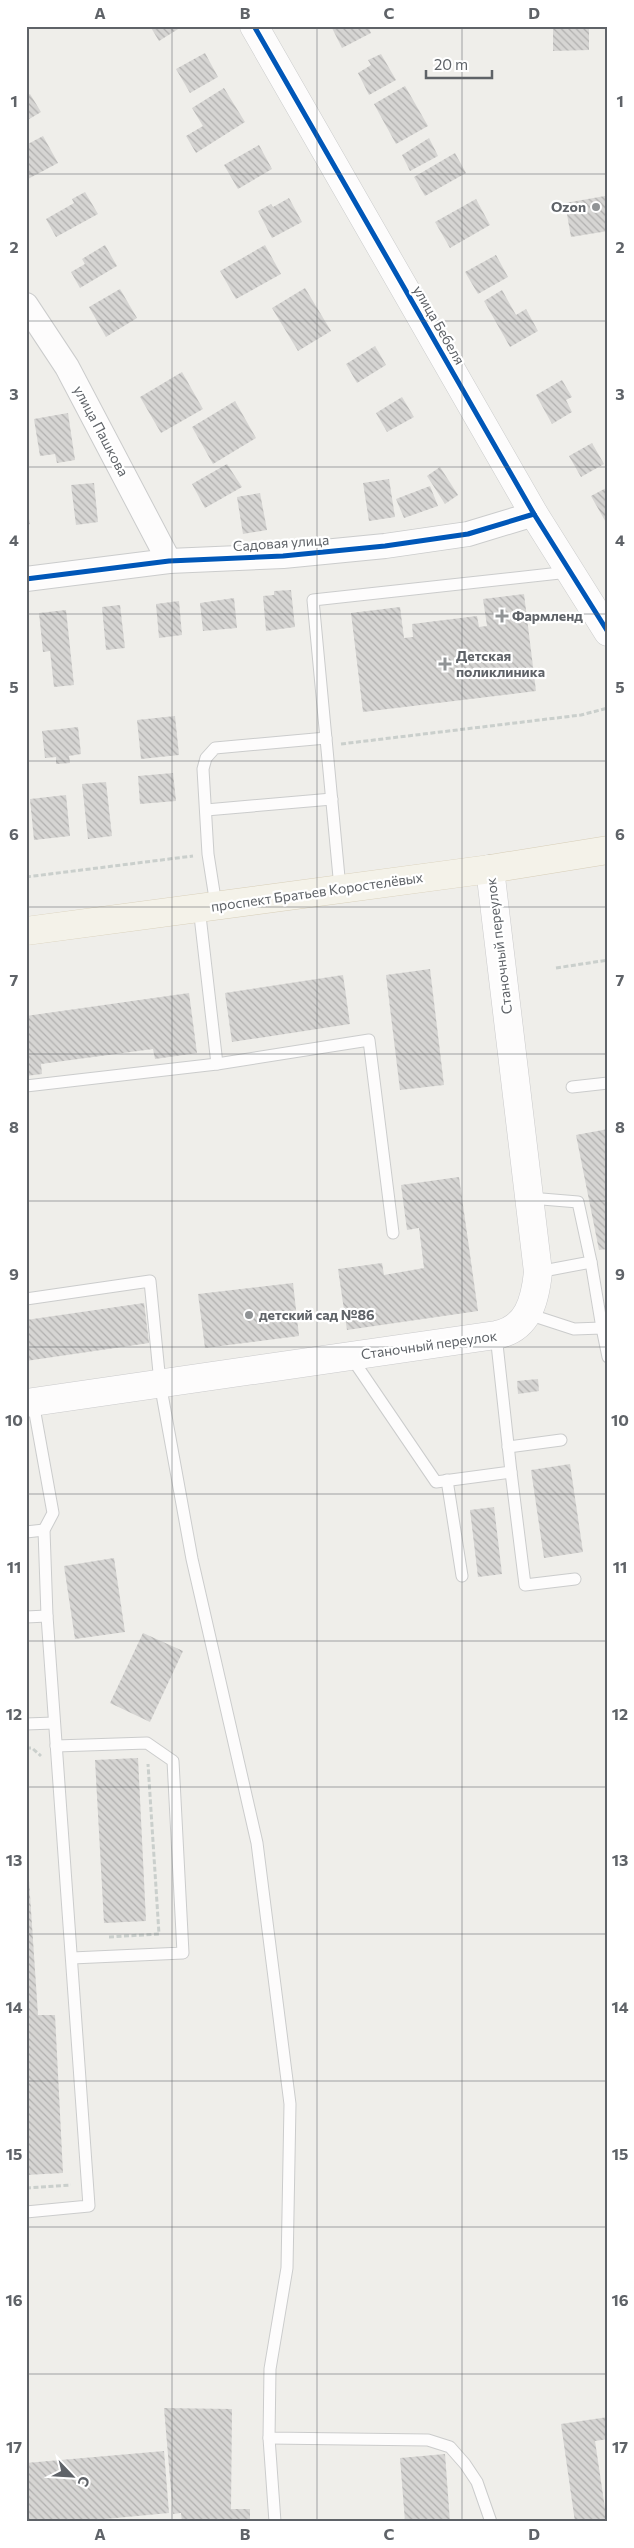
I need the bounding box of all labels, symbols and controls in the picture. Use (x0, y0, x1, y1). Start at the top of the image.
text: A (94, 3, 106, 22)
text: B (240, 3, 251, 22)
text: C (384, 3, 395, 22)
text: D (528, 3, 540, 22)
scale bar (426, 48, 493, 80)
text: 20 m (434, 55, 468, 73)
text: 1 (10, 91, 18, 110)
text: 1 (616, 91, 624, 110)
place label: Ozon (551, 198, 586, 215)
marker: Ozon (590, 201, 602, 213)
text: 2 (9, 237, 19, 256)
text: 2 (615, 237, 625, 256)
street label: улица Бебеля (410, 282, 469, 367)
street label: улица Пашкова (70, 382, 133, 479)
text: 3 (9, 384, 19, 403)
text: 3 (615, 384, 625, 403)
text: 4 (9, 530, 19, 549)
text: 4 (615, 530, 625, 549)
street label: Садовая улица (232, 531, 330, 554)
place label: Фармленд (512, 607, 583, 624)
marker: Фармленд (496, 610, 508, 622)
place label: Детская поликлиника (456, 647, 545, 680)
marker: Детская поликлиника (438, 657, 452, 671)
text: 5 (9, 677, 19, 696)
text: 5 (615, 677, 625, 696)
text: 6 (9, 824, 19, 843)
text: 6 (615, 824, 625, 843)
street label: проспект Братьев Коростелёвых (210, 868, 425, 915)
street label: Станочный переулок (482, 876, 515, 1015)
text: 7 (10, 970, 19, 989)
text: 7 (616, 970, 625, 989)
text: 8 (9, 1117, 19, 1136)
text: 8 (615, 1117, 625, 1136)
text: 9 (9, 1264, 19, 1283)
text: 9 (615, 1264, 625, 1283)
place label: детский сад №86 (259, 1306, 375, 1323)
marker: детский сад №86 (243, 1309, 255, 1321)
street label: Станочный переулок (360, 1326, 499, 1362)
text: 10 (5, 1410, 23, 1429)
text: 10 (611, 1410, 629, 1429)
text: 11 (7, 1557, 21, 1576)
text: 11 (613, 1557, 627, 1576)
text: 12 (6, 1704, 22, 1723)
text: 12 (612, 1704, 628, 1723)
text: 13 (6, 1850, 22, 1869)
text: 13 (612, 1850, 628, 1869)
text: 14 (5, 1997, 23, 2016)
text: 14 (611, 1997, 629, 2016)
text: 15 (6, 2144, 22, 2163)
text: 15 (612, 2144, 628, 2163)
text: 16 (5, 2290, 23, 2309)
text: 16 (611, 2290, 629, 2309)
text: 17 (6, 2437, 22, 2456)
text: 17 (612, 2437, 628, 2456)
north arrow (48, 2450, 98, 2500)
text: С (75, 2474, 94, 2490)
text: A (94, 2524, 106, 2543)
text: B (240, 2524, 251, 2543)
text: C (384, 2524, 395, 2543)
text: D (528, 2524, 540, 2543)

